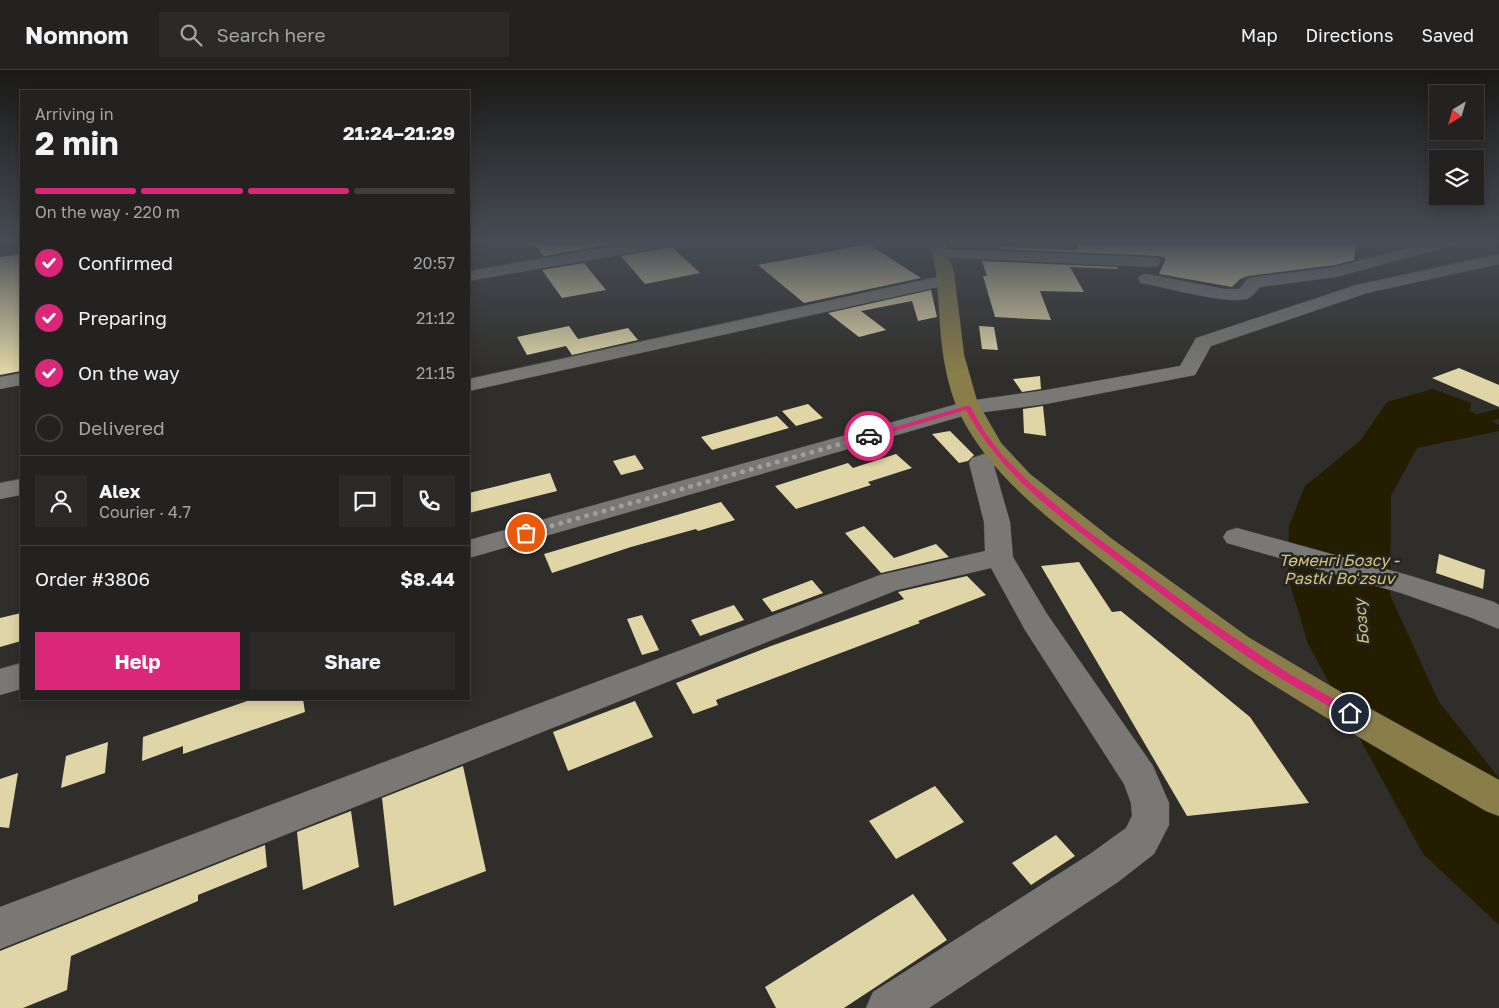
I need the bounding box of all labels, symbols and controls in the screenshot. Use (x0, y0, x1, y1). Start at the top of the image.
search box (159, 12, 509, 57)
text: Nomnom (25, 20, 129, 49)
icon: search (177, 21, 205, 49)
text: Search here (217, 23, 325, 46)
text: Map (1241, 24, 1277, 46)
text: Directions (1305, 24, 1393, 46)
text: Saved (1421, 24, 1474, 46)
north arrow (1429, 85, 1484, 140)
map controls (1429, 85, 1484, 205)
text: Arriving in (35, 104, 114, 124)
text: 21:24–21:29 (343, 121, 455, 144)
text: 2 min (35, 124, 119, 162)
button: layers (1429, 150, 1484, 205)
text: On the way · 220 m (35, 202, 180, 222)
icon: check (35, 249, 63, 277)
text: Confirmed (78, 251, 173, 274)
text: 20:57 (413, 253, 455, 273)
icon: check (35, 304, 63, 332)
text: Preparing (78, 306, 167, 329)
text: 21:12 (416, 308, 455, 328)
icon: check (35, 359, 63, 387)
text: On the way (78, 361, 180, 384)
text: 21:15 (416, 363, 455, 383)
courier (844, 411, 894, 461)
text: Delivered (78, 416, 165, 439)
icon: car (855, 422, 883, 450)
button: person (35, 475, 87, 527)
button: chat (339, 475, 391, 527)
button: phone (403, 475, 455, 527)
text: Alex (99, 479, 140, 502)
text: Courier · 4.7 (99, 502, 191, 522)
pin (505, 512, 547, 554)
icon: bag (512, 519, 540, 547)
water label: Төменгі Бозсу - Pastki Boʻzsuv (1279, 550, 1400, 588)
text: Order #3806 (35, 567, 150, 590)
text: $8.44 (400, 567, 455, 590)
water label: Бозсу (1349, 596, 1373, 646)
button: Help (35, 632, 240, 690)
button: Share (250, 632, 455, 690)
pin (1329, 692, 1371, 734)
icon: home (1336, 699, 1364, 727)

